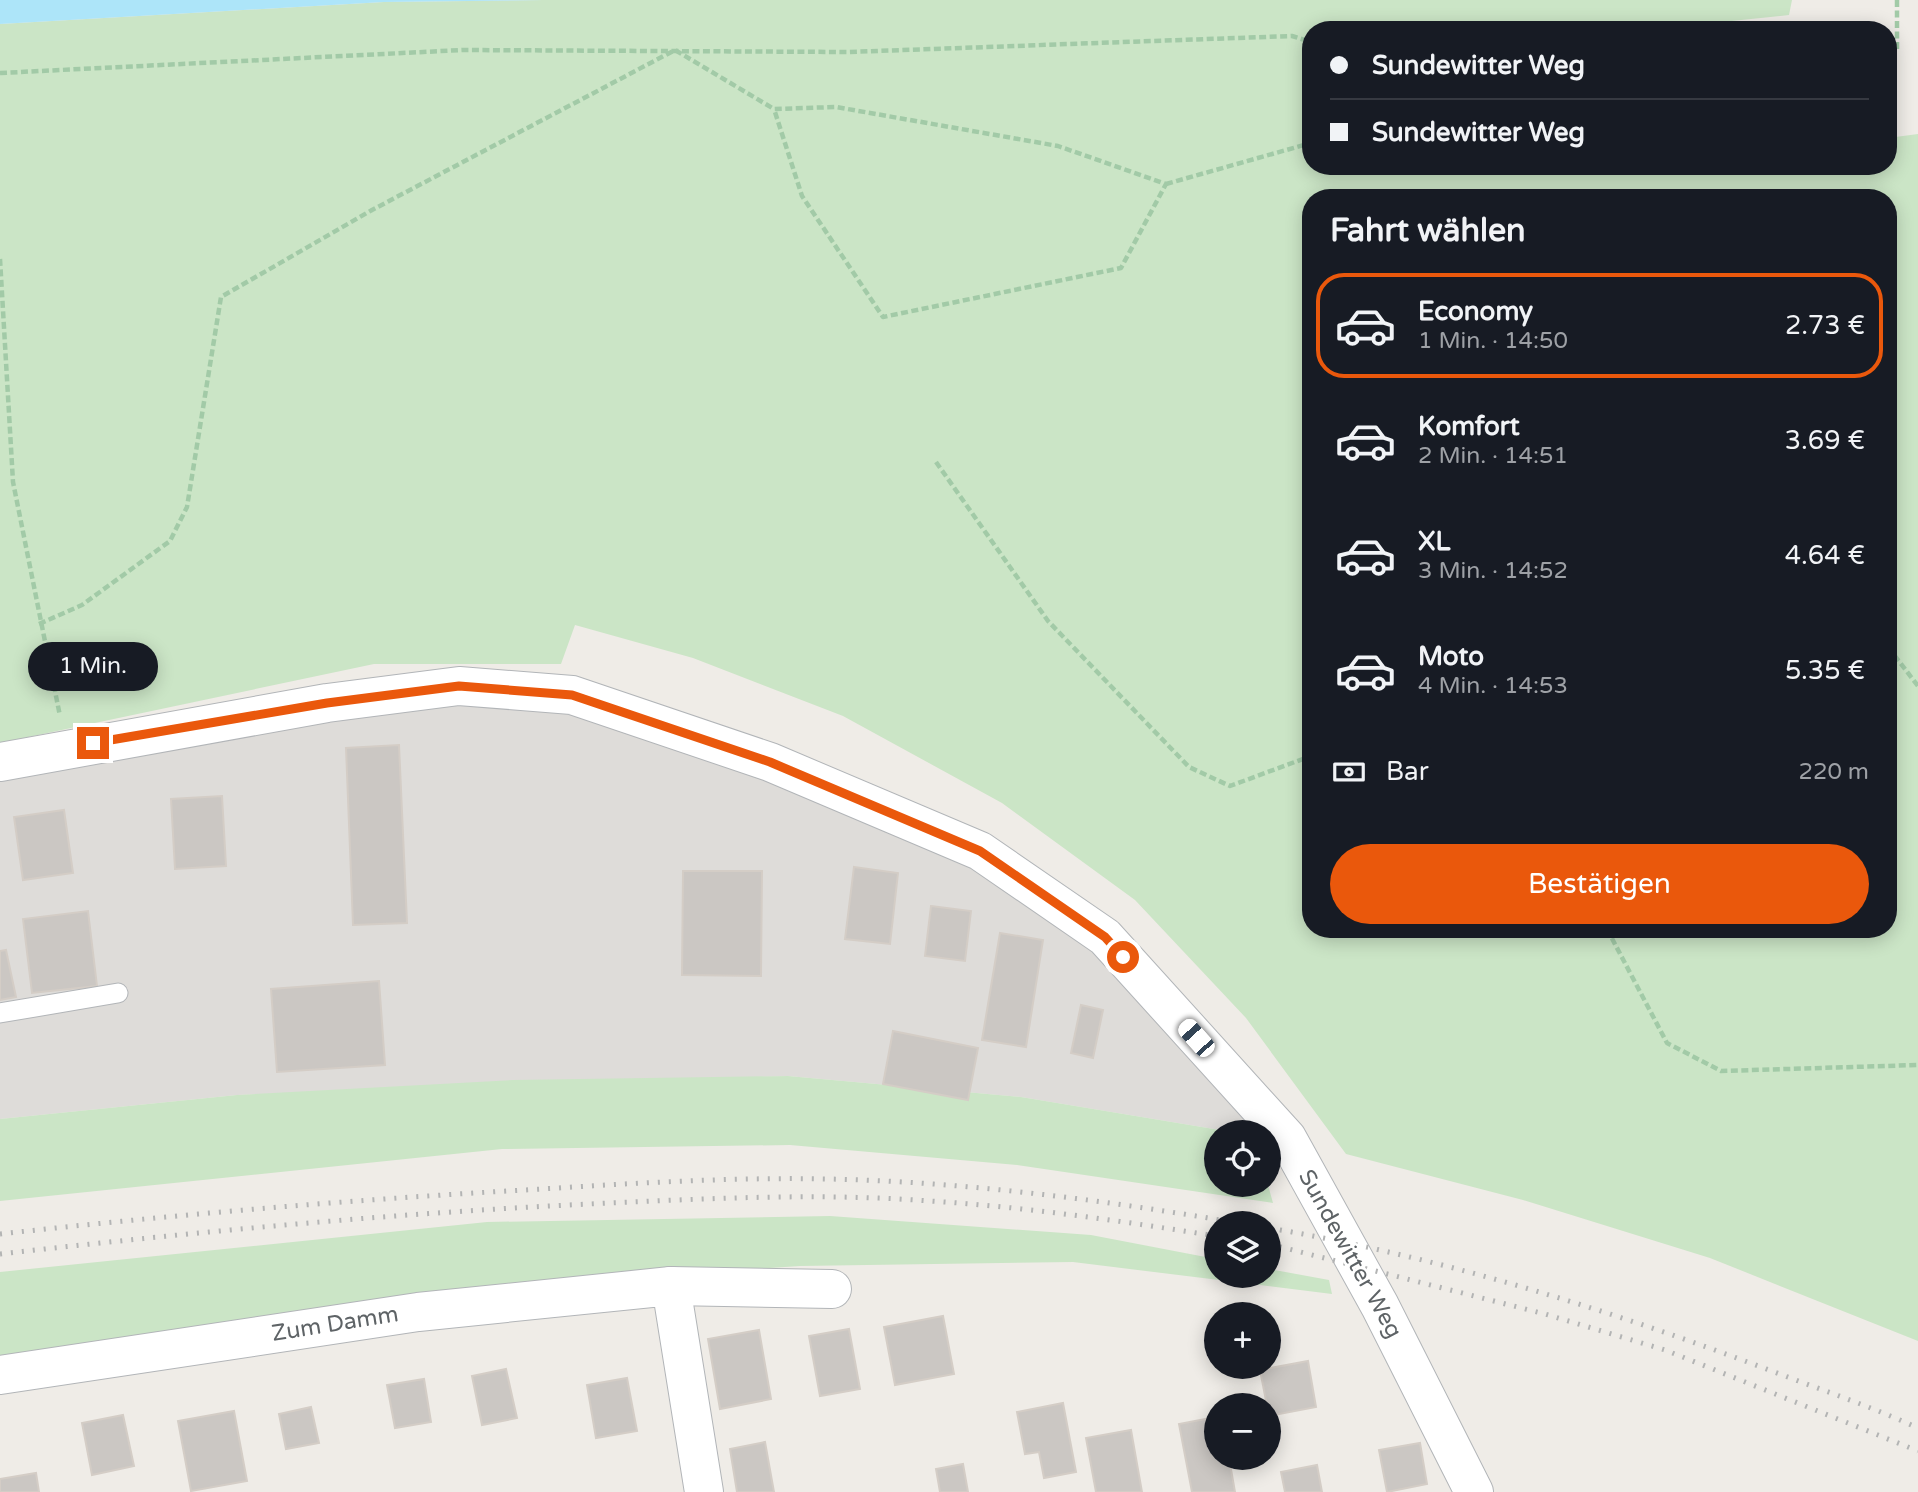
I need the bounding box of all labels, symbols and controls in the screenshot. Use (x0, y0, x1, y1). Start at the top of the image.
text: Sundewitter Weg (1372, 50, 1585, 81)
text: Sundewitter Weg (1372, 117, 1585, 148)
text: Fahrt wählen (1330, 212, 1526, 250)
icon: car (1334, 294, 1397, 357)
text: Economy (1418, 296, 1533, 327)
text: 2.73 € (1785, 310, 1865, 341)
text: 1 Min. · 14:50 (1418, 327, 1568, 355)
icon: car (1334, 409, 1397, 472)
text: Komfort (1418, 411, 1520, 442)
text: 3.69 € (1785, 425, 1865, 456)
text: 2 Min. · 14:51 (1418, 442, 1568, 470)
icon: car (1334, 524, 1397, 587)
text: XL (1418, 526, 1450, 557)
text: 4.64 € (1785, 540, 1865, 571)
text: 3 Min. · 14:52 (1418, 557, 1568, 585)
icon: car (1334, 639, 1397, 702)
text: Moto (1418, 641, 1484, 672)
callout: 1 Min. (28, 642, 158, 690)
text: 1 Min. (59, 652, 127, 680)
text: 5.35 € (1785, 655, 1865, 686)
text: 4 Min. · 14:53 (1418, 672, 1568, 700)
route end (77, 727, 109, 759)
icon: cash (1330, 753, 1368, 791)
text: Bar (1386, 756, 1429, 787)
text: 220 m (1799, 758, 1869, 786)
button: Bestätigen (1330, 844, 1869, 924)
route start (1107, 941, 1139, 973)
car (1175, 1015, 1218, 1061)
map controls (1204, 1120, 1281, 1470)
button: locate (1204, 1120, 1281, 1197)
street label: Sundewitter Weg (1292, 1165, 1408, 1343)
button: layers (1204, 1211, 1281, 1288)
street label: Zum Damm (270, 1300, 400, 1348)
button: + (1204, 1302, 1281, 1379)
button: − (1204, 1393, 1281, 1470)

